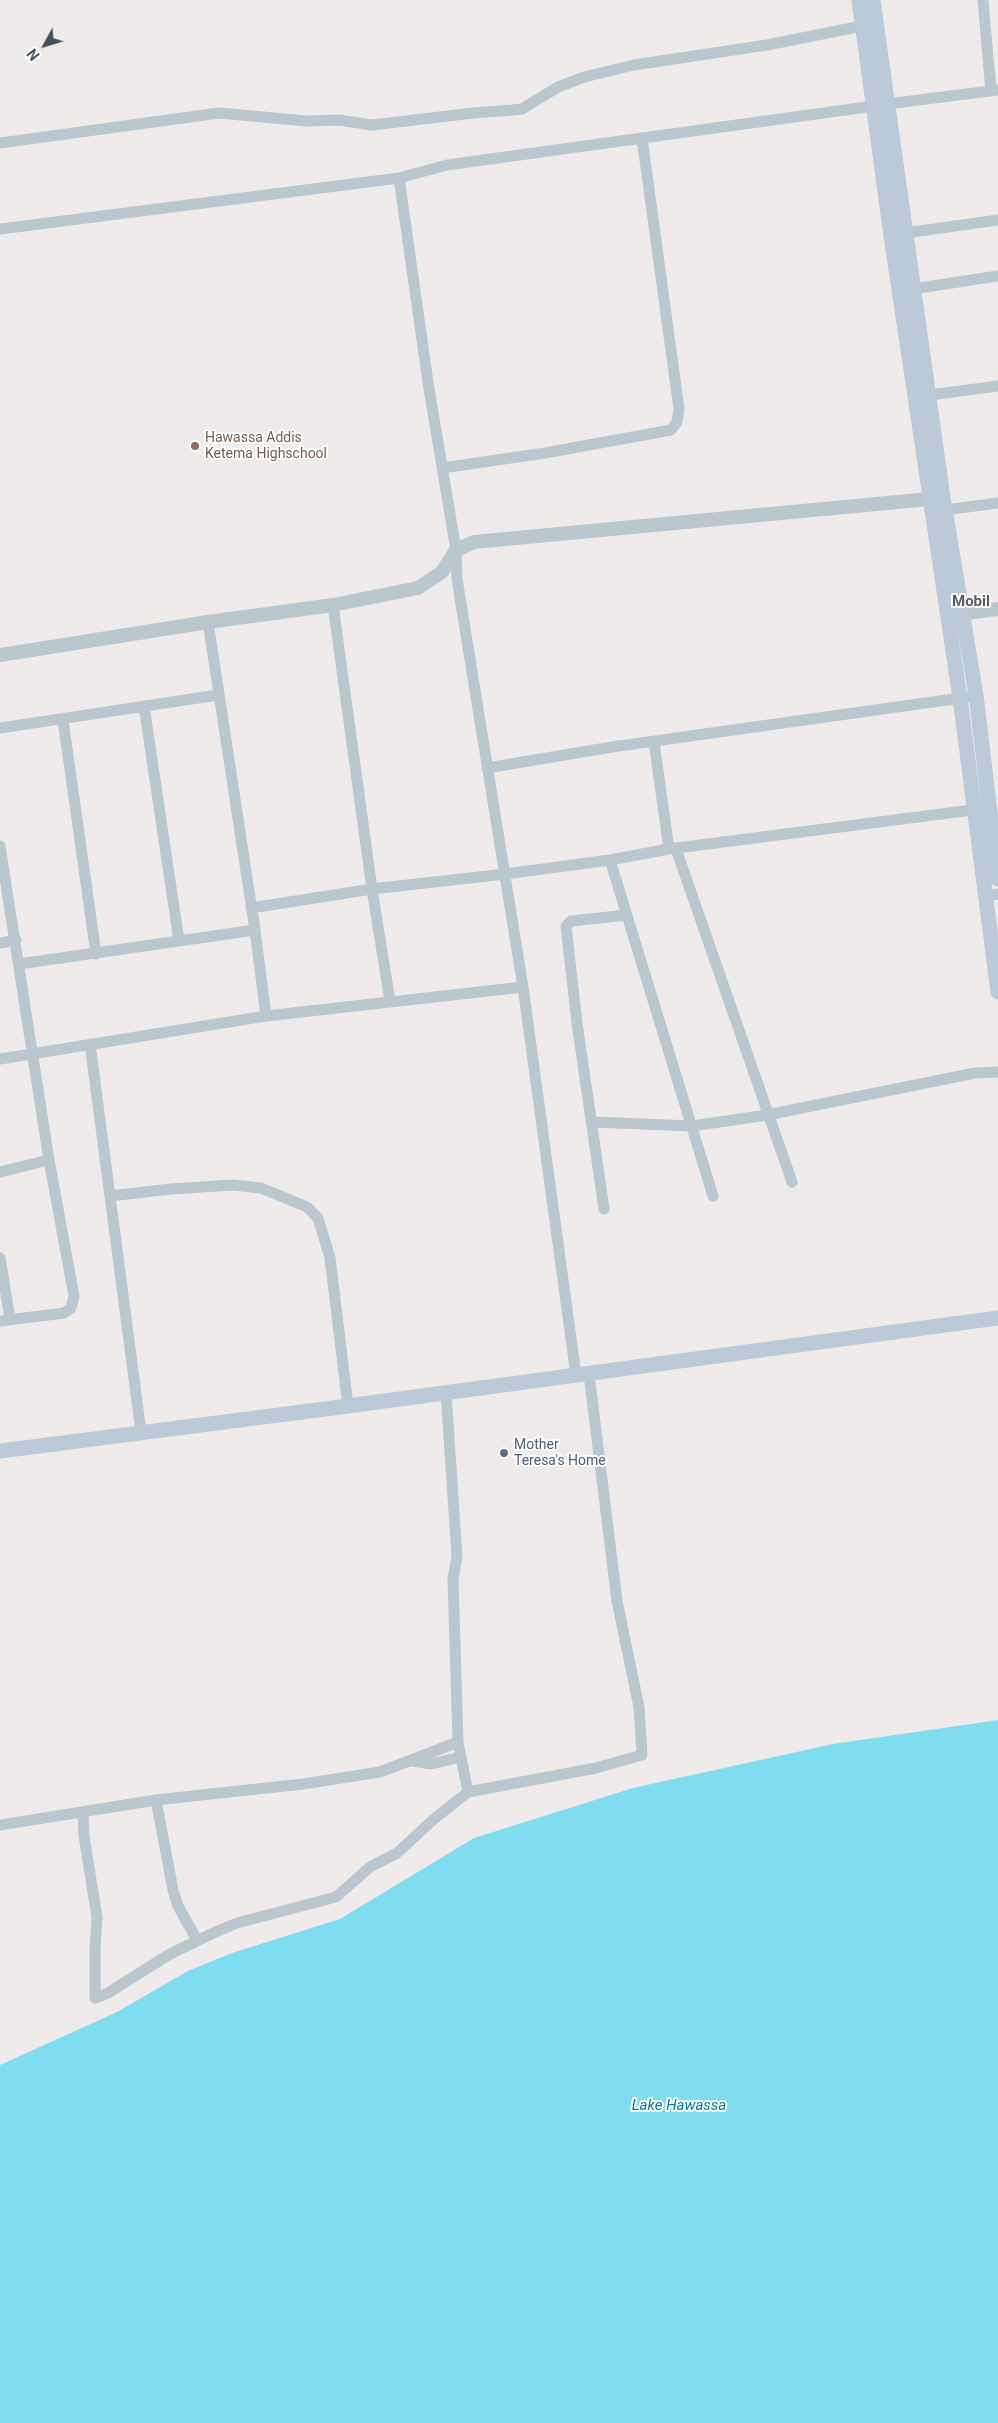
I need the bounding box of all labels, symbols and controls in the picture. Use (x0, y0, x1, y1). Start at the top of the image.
north arrow (20, 20, 70, 70)
text: N (24, 46, 43, 63)
place label: Hawassa Addis Ketema Highschool (205, 430, 327, 462)
marker: Hawassa Addis Ketema Highschool (189, 440, 201, 452)
district label: Mobil (952, 593, 990, 611)
place label: Mother Teresa's Home (514, 1437, 606, 1470)
marker: Mother Teresa's Home (498, 1447, 510, 1459)
water label: Lake Hawassa (632, 2097, 726, 2115)

